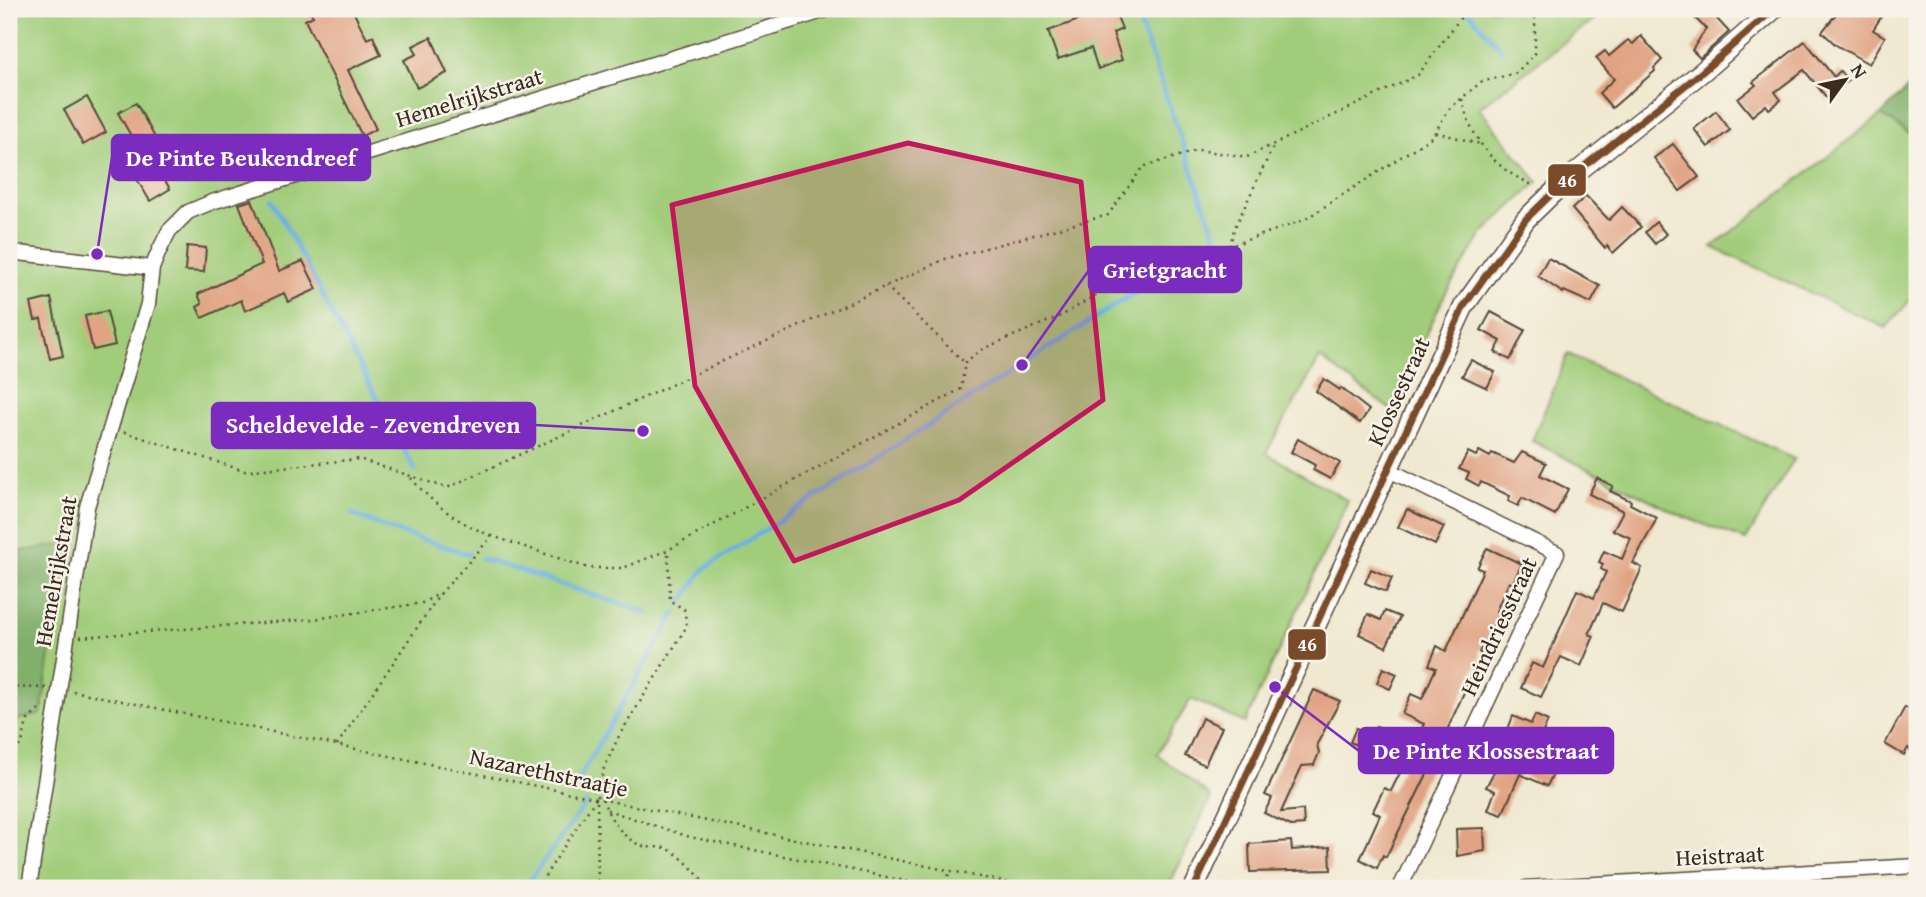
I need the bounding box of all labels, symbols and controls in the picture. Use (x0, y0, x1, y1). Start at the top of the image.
north arrow (1811, 46, 1881, 116)
text: N (1844, 58, 1875, 84)
street label: Hemelrijkstraat (391, 59, 547, 135)
callout: De Pinte Beukendreef (112, 135, 370, 180)
text: De Pinte Beukendreef (126, 140, 359, 175)
line badge: 46 (1547, 163, 1587, 197)
text: 46 (1557, 166, 1577, 194)
callout: Grietgracht (1089, 247, 1241, 292)
text: Grietgracht (1103, 252, 1227, 287)
street label: Klossestraat (1358, 331, 1438, 451)
callout: Scheldevelde - Zevendreven (212, 403, 535, 448)
text: Scheldevelde - Zevendreven (226, 407, 520, 442)
street label: Hemelrijkstraat (26, 493, 84, 649)
street label: Heindriesstraat (1451, 551, 1545, 701)
line badge: 46 (1287, 628, 1327, 661)
text: 46 (1297, 630, 1317, 658)
callout: De Pinte Klossestraat (1359, 728, 1613, 773)
text: De Pinte Klossestraat (1373, 733, 1599, 768)
street label: Nazarethstraatje (467, 739, 631, 805)
street label: Heistraat (1675, 836, 1765, 874)

